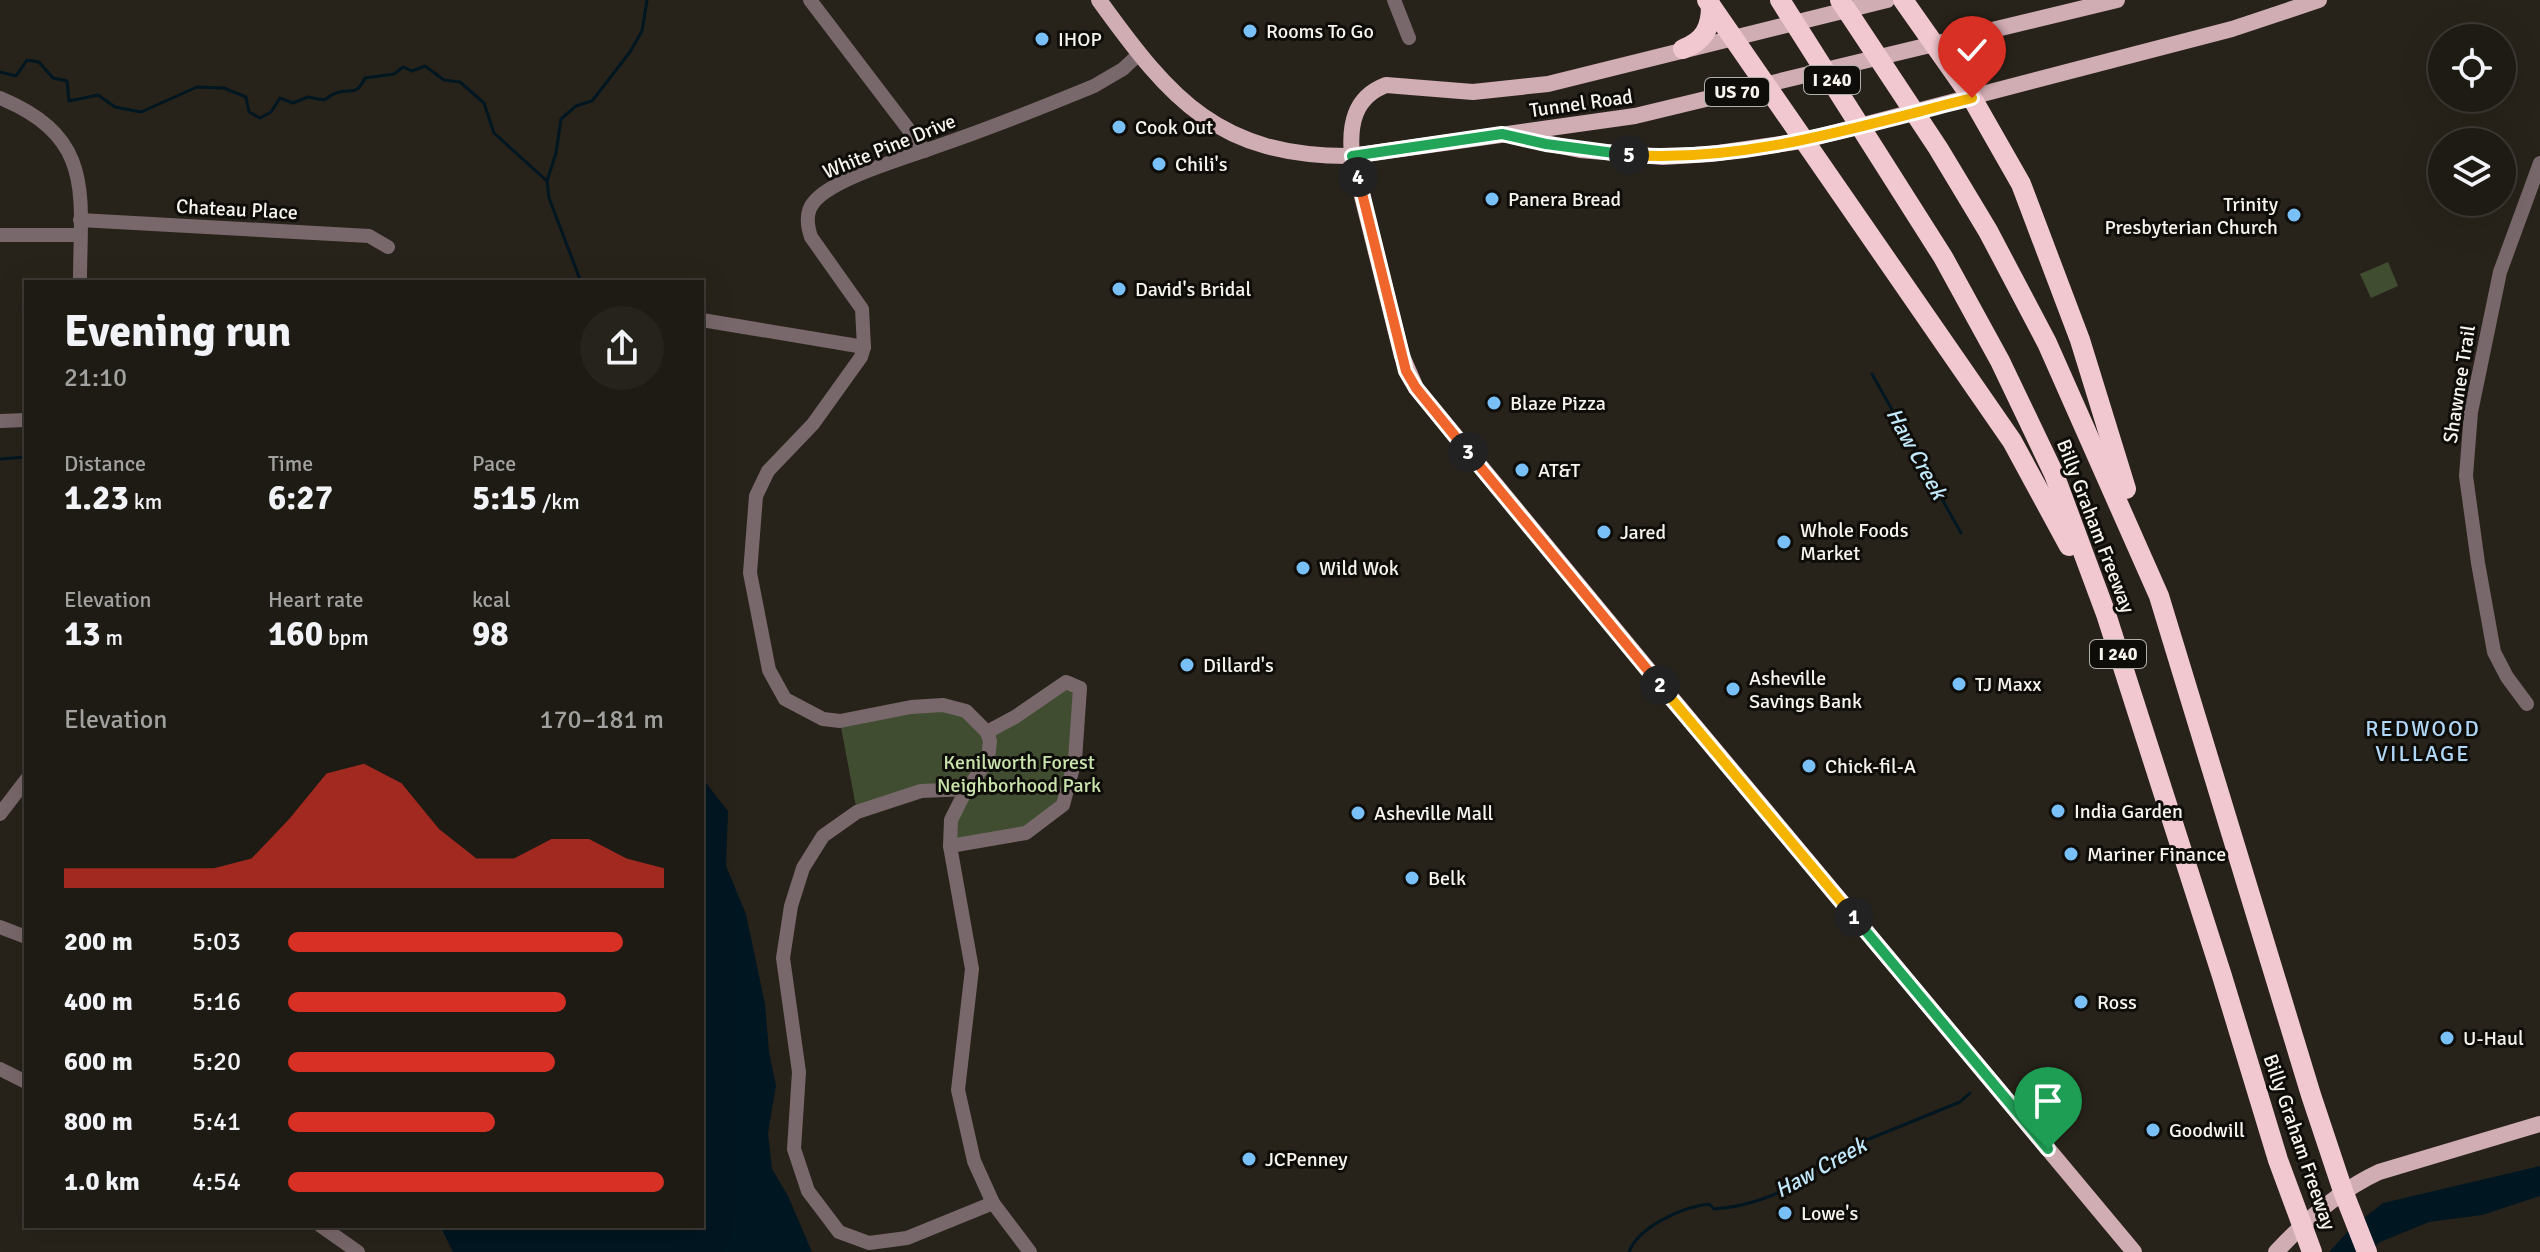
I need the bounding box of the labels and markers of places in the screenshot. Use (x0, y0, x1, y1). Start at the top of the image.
pin (1938, 16, 2006, 98)
place label: Rooms To Go (1266, 19, 1374, 44)
marker: Rooms To Go (1241, 22, 1259, 40)
place label: IHOP (1058, 27, 1102, 52)
marker: IHOP (1033, 30, 1051, 48)
place label: Cook Out (1135, 115, 1213, 140)
marker: Cook Out (1110, 118, 1128, 136)
pin: 5 (1609, 135, 1649, 175)
place label: Chili's (1175, 152, 1228, 177)
marker: Chili's (1150, 155, 1168, 173)
pin: 4 (1338, 157, 1378, 197)
place label: Panera Bread (1508, 187, 1621, 212)
marker: Panera Bread (1483, 190, 1501, 208)
place label: Trinity Presbyterian Church (2104, 192, 2279, 240)
marker: Trinity Presbyterian Church (2285, 206, 2303, 224)
place label: David's Bridal (1135, 277, 1251, 302)
marker: David's Bridal (1110, 280, 1128, 298)
place label: Blaze Pizza (1510, 391, 1606, 416)
marker: Blaze Pizza (1485, 394, 1503, 412)
pin: 3 (1448, 432, 1488, 472)
place label: AT&T (1538, 458, 1581, 483)
marker: AT&T (1513, 461, 1531, 479)
place label: Whole Foods Market (1800, 518, 1909, 566)
place label: Jared (1620, 520, 1666, 545)
marker: Jared (1595, 523, 1613, 541)
marker: Whole Foods Market (1775, 533, 1793, 551)
place label: Wild Wok (1319, 556, 1399, 581)
marker: Wild Wok (1294, 559, 1312, 577)
place label: Dillard's (1203, 653, 1274, 678)
marker: Dillard's (1178, 656, 1196, 674)
pin: 2 (1640, 665, 1680, 705)
place label: Asheville Savings Bank (1749, 666, 1862, 714)
place label: TJ Maxx (1975, 672, 2041, 697)
marker: TJ Maxx (1950, 675, 1968, 693)
marker: Asheville Savings Bank (1724, 680, 1742, 698)
place label: Chick-fil-A (1825, 754, 1916, 779)
marker: Chick-fil-A (1800, 757, 1818, 775)
place label: India Garden (2074, 799, 2183, 824)
place label: Asheville Mall (1374, 801, 1494, 826)
marker: India Garden (2049, 802, 2067, 820)
marker: Asheville Mall (1349, 804, 1367, 822)
place label: Mariner Finance (2087, 842, 2226, 867)
marker: Mariner Finance (2062, 845, 2080, 863)
place label: Belk (1428, 866, 1466, 891)
marker: Belk (1403, 869, 1421, 887)
pin: 1 (1834, 897, 1874, 937)
place label: Ross (2097, 990, 2137, 1015)
marker: Ross (2072, 993, 2090, 1011)
place label: U-Haul (2463, 1026, 2524, 1051)
marker: U-Haul (2438, 1029, 2456, 1047)
pin (2014, 1067, 2082, 1149)
place label: Goodwill (2169, 1118, 2245, 1143)
marker: Goodwill (2144, 1121, 2162, 1139)
place label: JCPenney (1265, 1147, 1348, 1172)
marker: JCPenney (1240, 1150, 1258, 1168)
place label: Lowe's (1801, 1201, 1858, 1226)
marker: Lowe's (1776, 1204, 1794, 1222)

